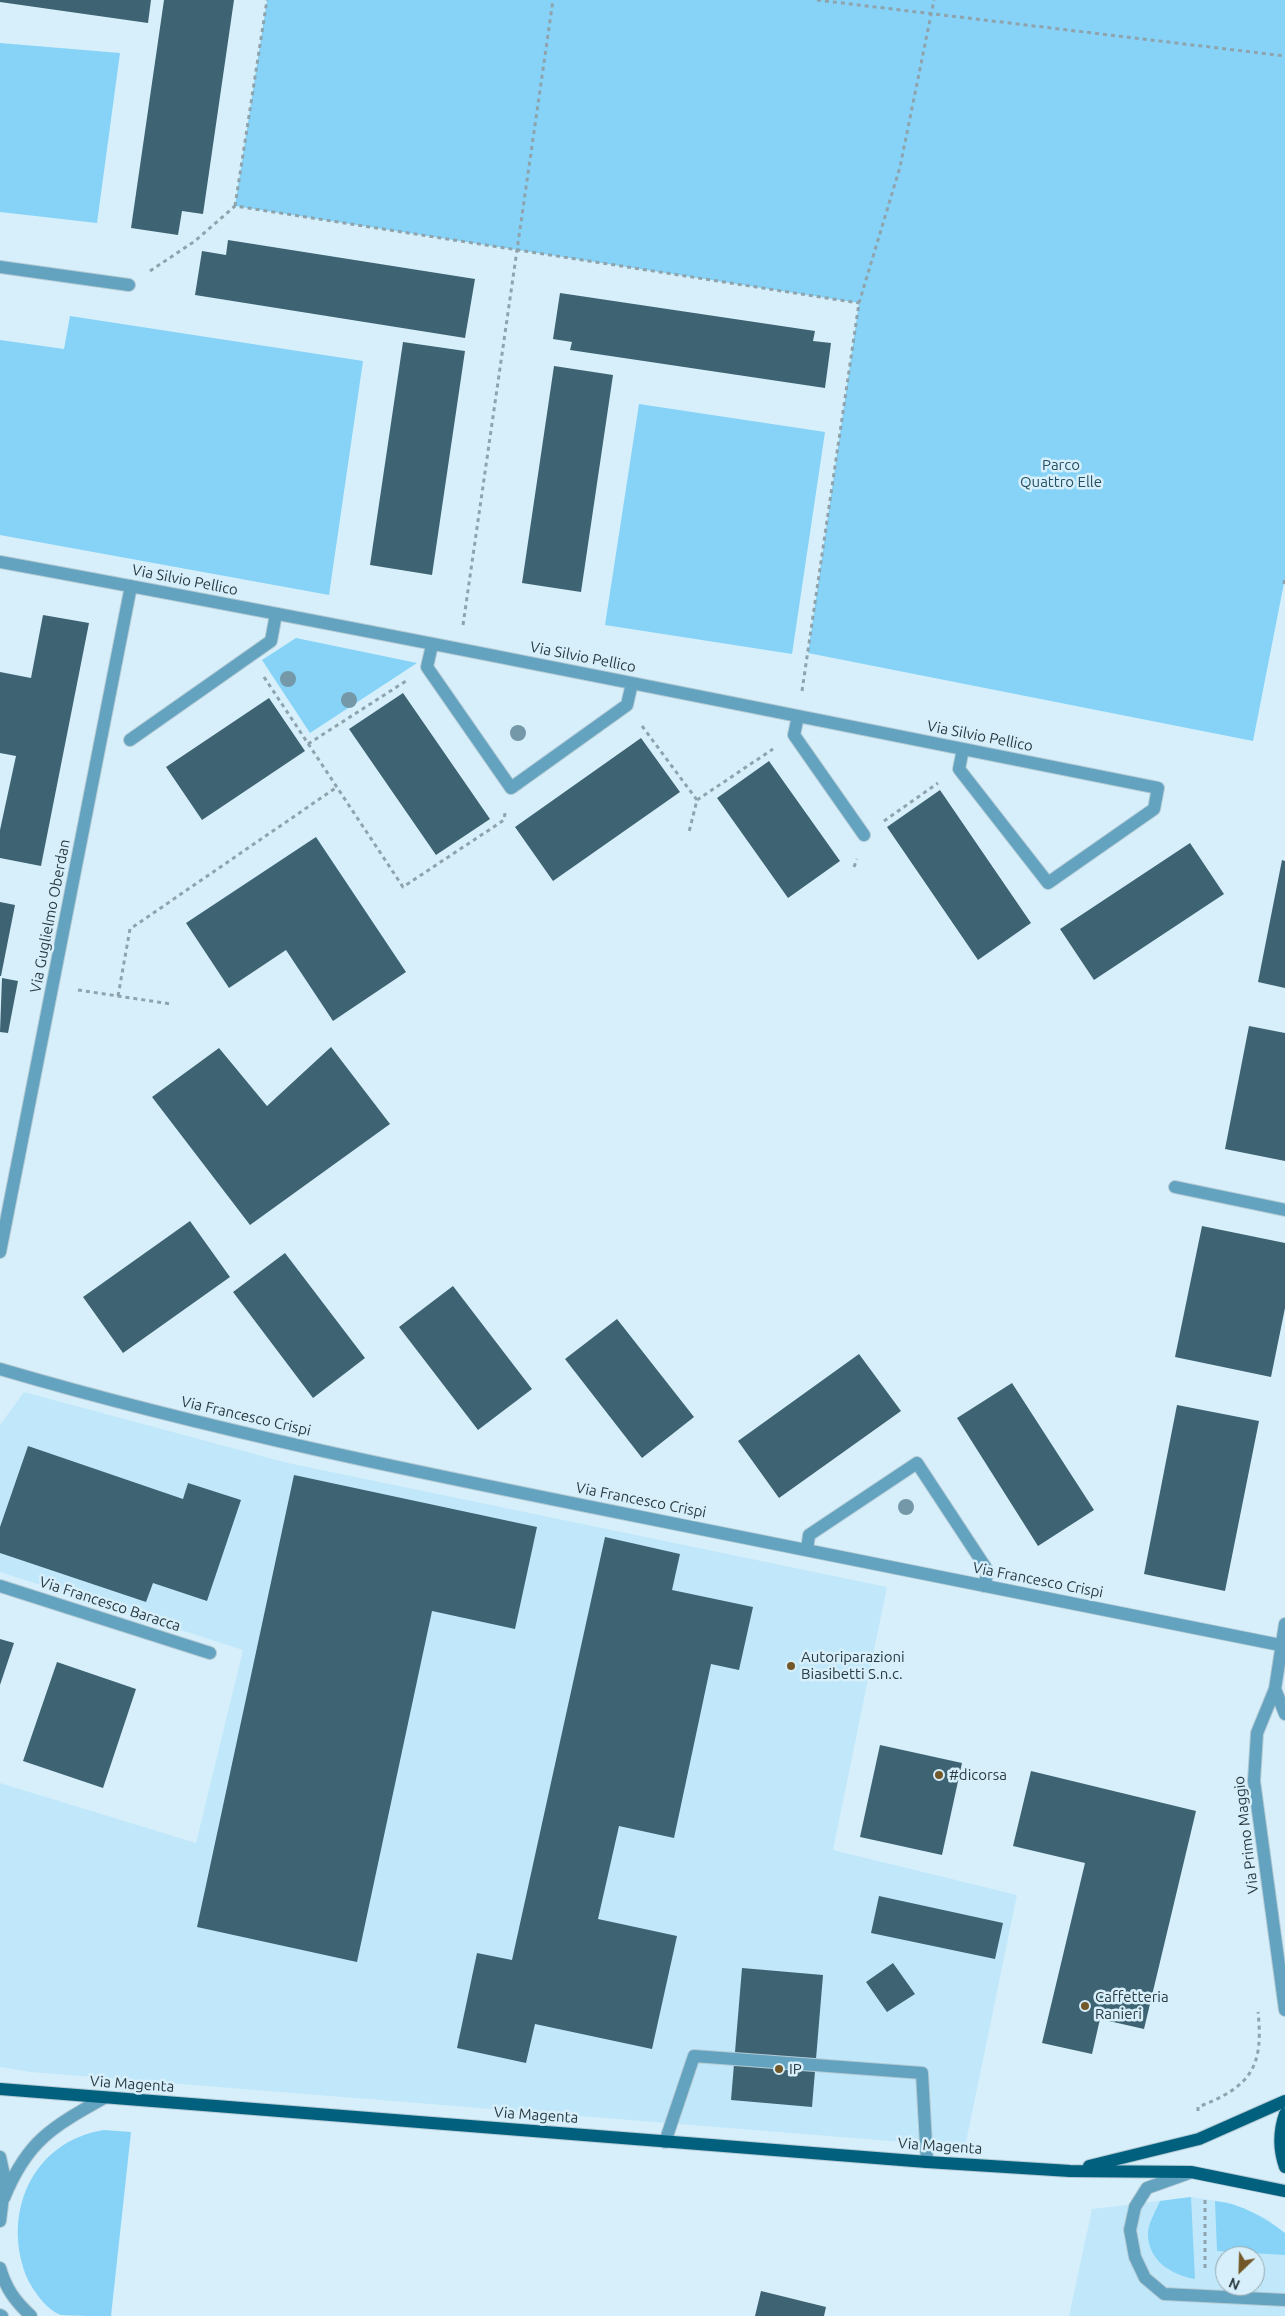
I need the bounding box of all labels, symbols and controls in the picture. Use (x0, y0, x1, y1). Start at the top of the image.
park label: Parco Quattro Elle (1020, 456, 1102, 491)
street label: Via Silvio Pellico (130, 561, 240, 599)
street label: Via Silvio Pellico (528, 638, 638, 676)
street label: Via Silvio Pellico (925, 717, 1035, 755)
street label: Via Guglielmo Oberdan (26, 838, 74, 994)
street label: Via Francesco Crispi (179, 1392, 313, 1440)
street label: Via Francesco Crispi (574, 1479, 708, 1521)
street label: Via Francesco Crispi (971, 1559, 1105, 1601)
street label: Via Francesco Baracca (37, 1573, 183, 1635)
place label: Autoriparazioni Biasibetti S.n.c. (801, 1648, 905, 1683)
marker: Autoriparazioni Biasibetti S.n.c. (785, 1660, 797, 1672)
place label: #dicorsa (949, 1766, 1007, 1784)
marker: #dicorsa (933, 1769, 945, 1781)
street label: Via Primo Maggio (1230, 1775, 1262, 1895)
place label: Caffetteria Ranieri (1095, 1988, 1169, 2023)
marker: Caffetteria Ranieri (1079, 2000, 1091, 2012)
place label: IP (789, 2060, 802, 2078)
marker: IP (773, 2063, 785, 2075)
street label: Via Magenta (89, 2072, 175, 2096)
street label: Via Magenta (493, 2103, 579, 2127)
street label: Via Magenta (897, 2134, 983, 2158)
north arrow (1215, 2246, 1265, 2296)
text: N (1226, 2274, 1242, 2293)

